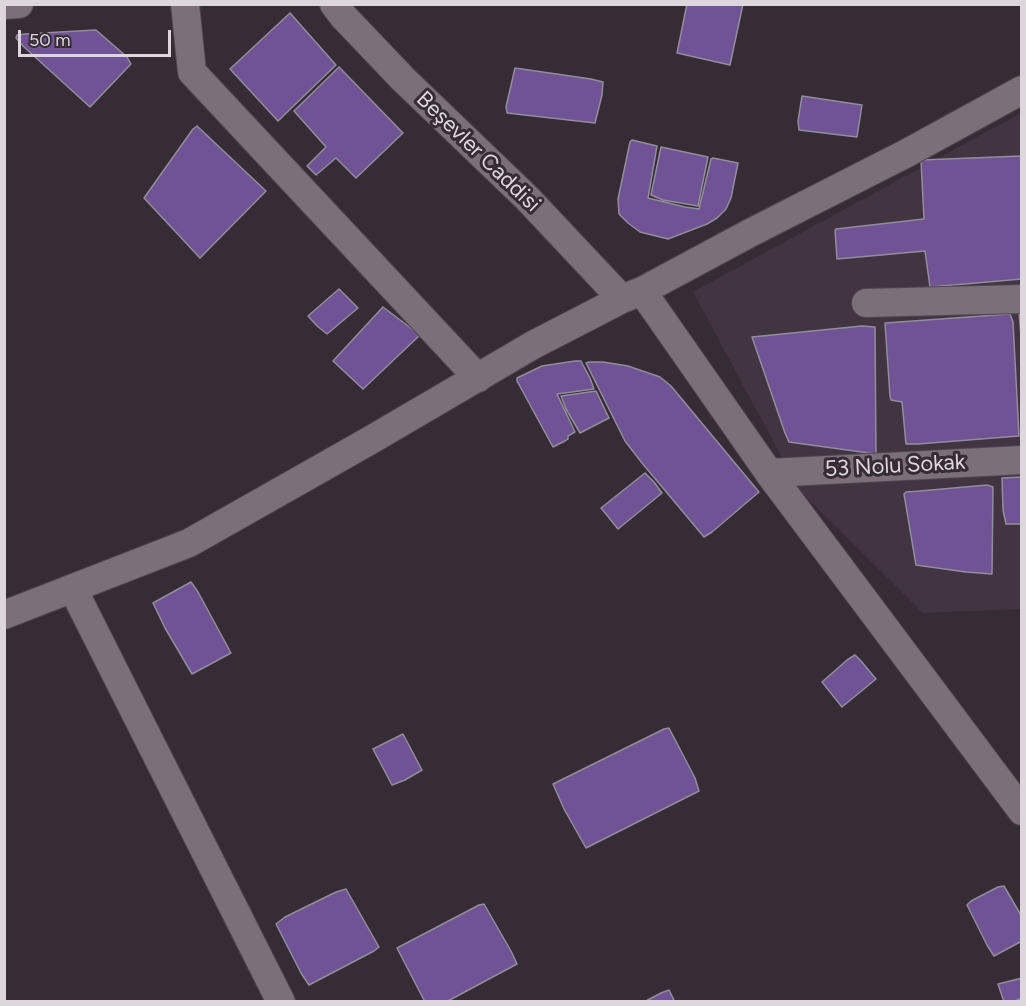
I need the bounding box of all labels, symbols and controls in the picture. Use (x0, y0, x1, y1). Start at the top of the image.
scale bar (21, 18, 174, 56)
text: 50 m (29, 29, 71, 51)
street label: Beşevler Caddisi (411, 86, 545, 218)
street label: 53 Nolu Sokak (824, 449, 966, 483)

